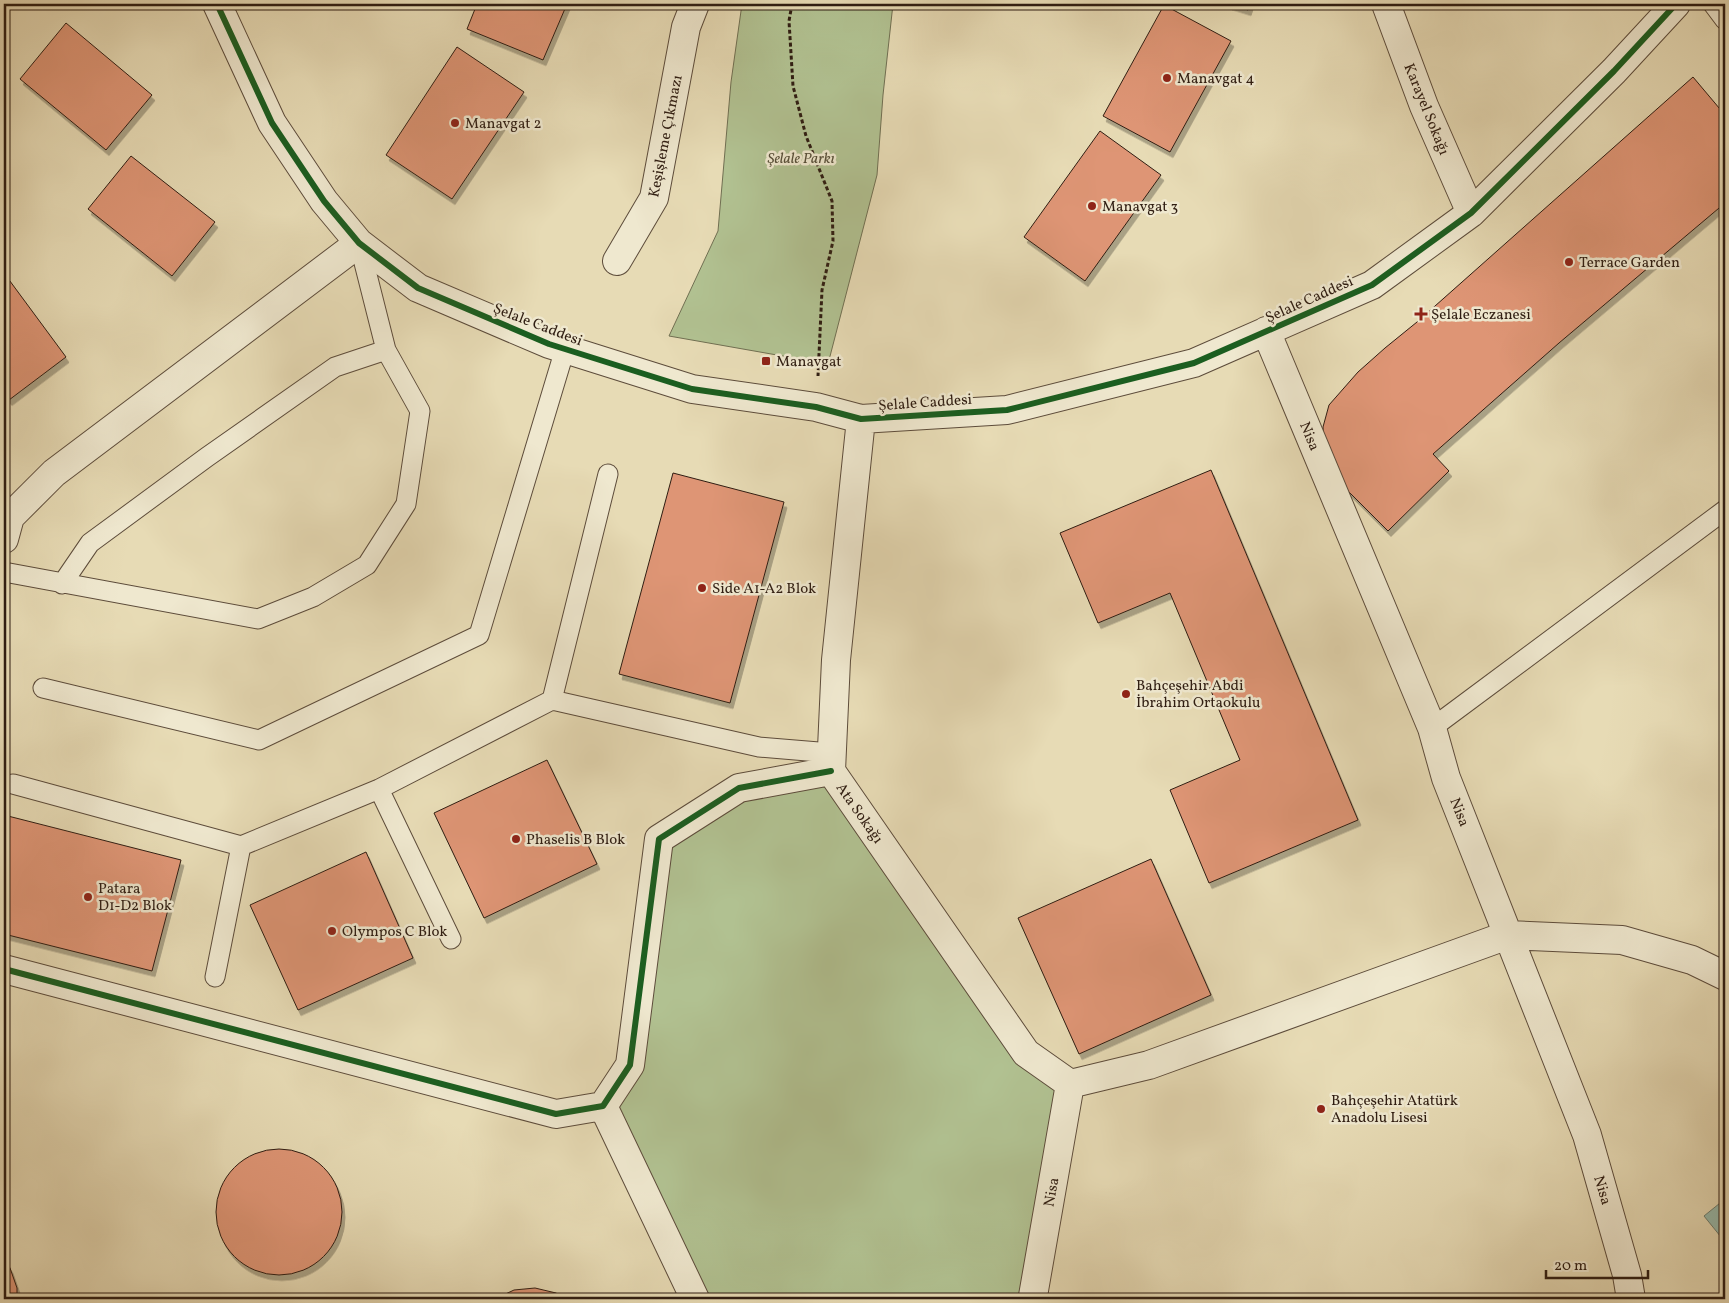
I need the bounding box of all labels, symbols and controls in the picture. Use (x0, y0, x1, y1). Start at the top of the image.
street label: Karayel Sokağı (1398, 60, 1454, 159)
place label: Manavgat 4 (1177, 69, 1255, 90)
marker: Manavgat 4 (1161, 72, 1173, 84)
street label: Keşişleme Çıkmazı (644, 73, 689, 199)
place label: Manavgat 2 (465, 114, 542, 135)
marker: Manavgat 2 (449, 117, 461, 129)
park label: Şelale Parkı (767, 149, 835, 170)
place label: Manavgat 3 (1102, 197, 1178, 218)
marker: Manavgat 3 (1086, 200, 1098, 212)
place label: Terrace Garden (1579, 253, 1680, 274)
marker: Terrace Garden (1563, 256, 1575, 268)
street label: Şelale Caddesi (1262, 272, 1357, 329)
street label: Şelale Caddesi (490, 299, 585, 352)
place label: Şelale Eczanesi (1431, 305, 1531, 326)
marker: Şelale Eczanesi (1415, 308, 1427, 320)
place label: Manavgat (776, 352, 842, 373)
marker: Manavgat (760, 355, 772, 367)
street label: Şelale Caddesi (877, 390, 973, 417)
street label: Nisa (1293, 419, 1324, 454)
place label: Side A1-A2 Blok (712, 579, 816, 600)
marker: Side A1-A2 Blok (696, 582, 708, 594)
place label: Bahçeşehir Abdi İbrahim Ortaokulu (1136, 676, 1260, 714)
marker: Bahçeşehir Abdi İbrahim Ortaokulu (1120, 688, 1132, 700)
street label: Ata Sokağı (830, 779, 887, 849)
street label: Nisa (1444, 795, 1474, 830)
place label: Phaselis B Blok (526, 830, 625, 851)
marker: Phaselis B Blok (510, 833, 522, 845)
place label: Patara D1-D2 Blok (98, 879, 172, 917)
marker: Patara D1-D2 Blok (82, 891, 94, 903)
place label: Olympos C Blok (342, 922, 447, 943)
marker: Olympos C Blok (326, 925, 338, 937)
place label: Bahçeşehir Atatürk Anadolu Lisesi (1331, 1091, 1458, 1129)
marker: Bahçeşehir Atatürk Anadolu Lisesi (1315, 1103, 1327, 1115)
street label: Nisa (1587, 1173, 1616, 1208)
street label: Nisa (1040, 1176, 1065, 1209)
scale bar (1546, 1248, 1649, 1280)
text: 20 m (1554, 1256, 1587, 1277)

